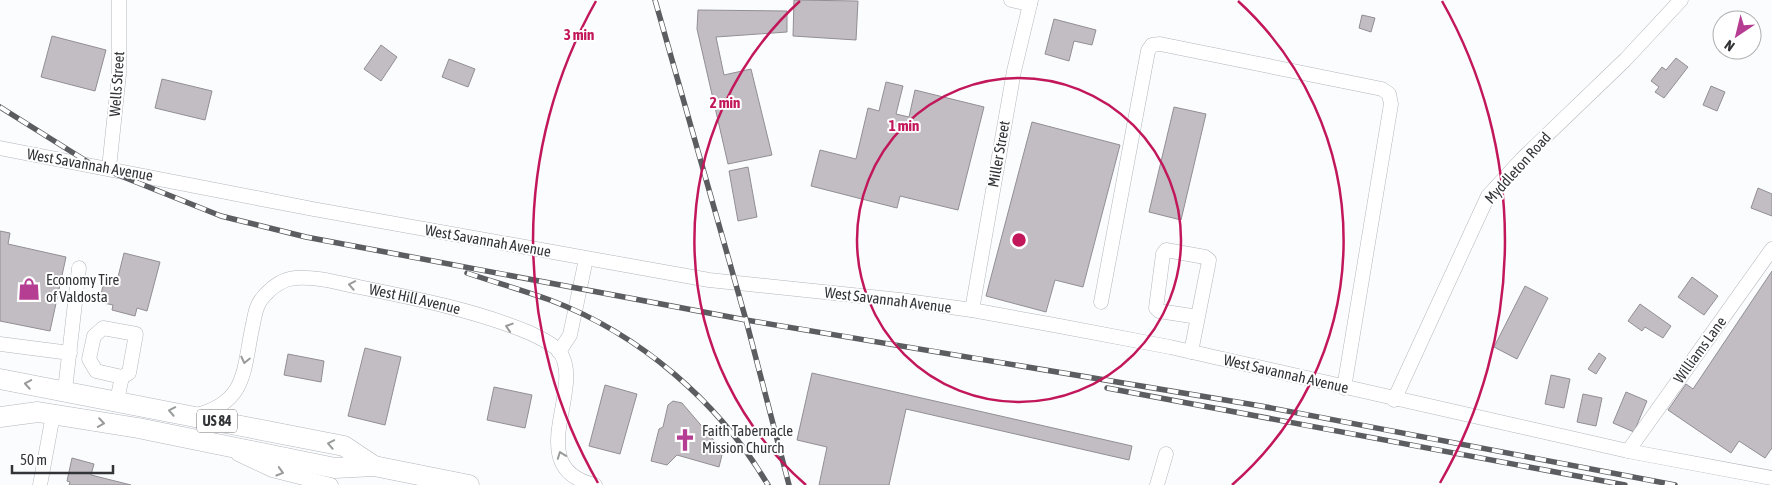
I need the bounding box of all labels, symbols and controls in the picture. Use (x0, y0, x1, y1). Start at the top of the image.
north arrow (1712, 10, 1762, 60)
text: 3 min (564, 26, 594, 43)
text: N (1722, 37, 1738, 55)
street label: Wells Street (106, 51, 127, 117)
text: 2 min (710, 94, 740, 111)
text: 1 min (889, 117, 919, 134)
street label: Miller Street (984, 119, 1013, 189)
street label: Myddleton Road (1481, 128, 1554, 207)
street label: West Savannah Avenue (26, 145, 155, 184)
street label: West Savannah Avenue (424, 221, 553, 260)
centre of rings (1010, 231, 1028, 249)
place label: Economy Tire of Valdosta (46, 271, 120, 305)
shop icon: Economy Tire of Valdosta (16, 276, 42, 302)
street label: West Hill Avenue (368, 280, 463, 317)
one-way arrow (348, 281, 357, 291)
street label: West Savannah Avenue (824, 283, 953, 316)
street label: Williams Lane (1670, 313, 1729, 386)
one-way arrow (505, 322, 514, 332)
street label: West Savannah Avenue (1222, 351, 1350, 396)
one-way arrow (240, 356, 251, 365)
one-way arrow (23, 380, 32, 390)
one-way arrow (167, 407, 176, 417)
road number: US 84 (197, 410, 237, 432)
one-way arrow (97, 417, 106, 427)
place label: Faith Tabernacle Mission Church (702, 422, 793, 456)
church icon: Faith Tabernacle Mission Church (672, 427, 698, 453)
one-way arrow (327, 439, 335, 449)
scale bar (12, 442, 114, 474)
text: 50 m (20, 451, 47, 468)
one-way arrow (557, 451, 567, 460)
one-way arrow (275, 467, 284, 477)

